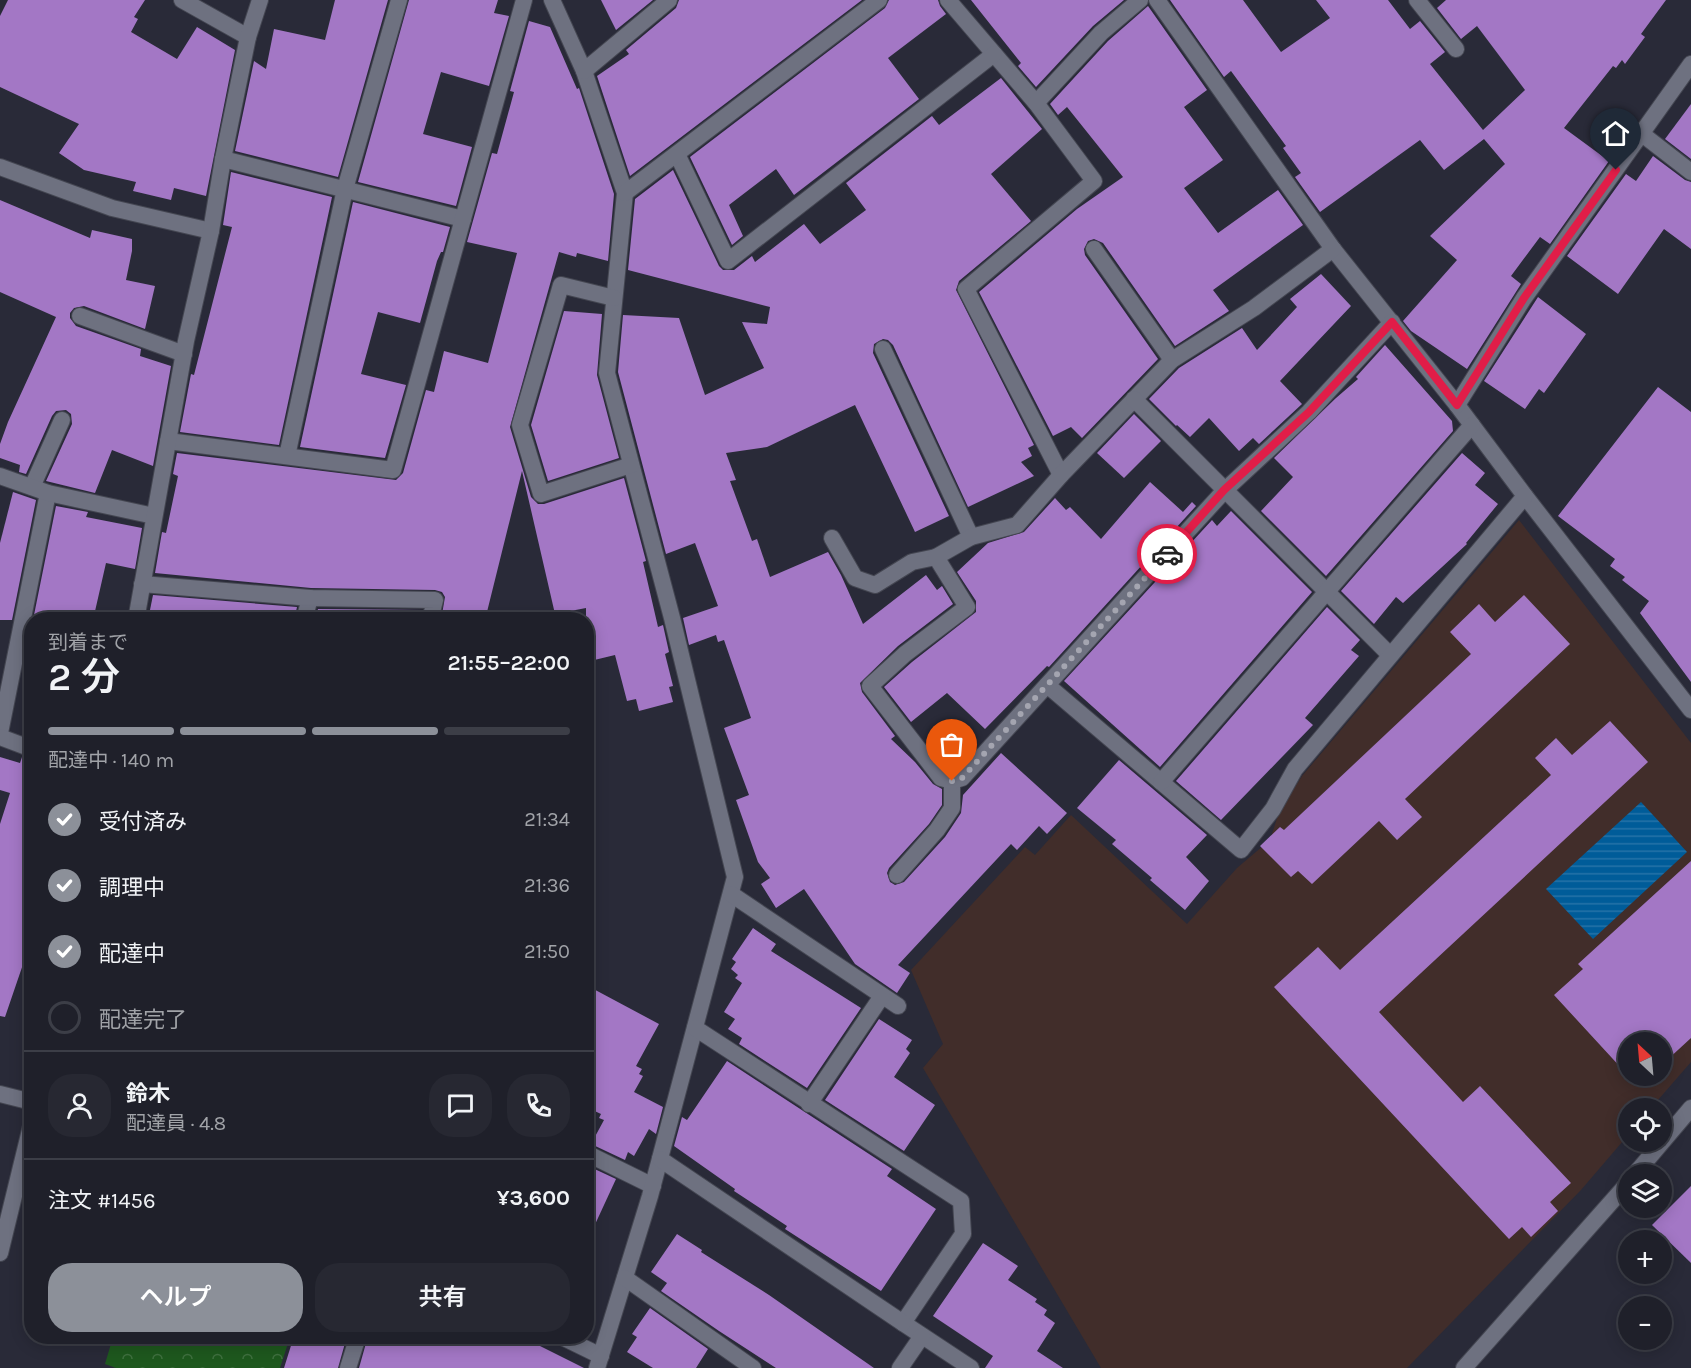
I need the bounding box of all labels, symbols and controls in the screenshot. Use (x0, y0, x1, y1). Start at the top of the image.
pin (1590, 108, 1641, 170)
icon: home (1599, 117, 1632, 150)
courier (1137, 524, 1197, 584)
icon: car (1151, 538, 1184, 571)
text: 到着まで (48, 631, 128, 654)
text: 21:55–22:00 (447, 650, 570, 676)
text: 2 分 (48, 654, 120, 700)
pin (926, 719, 977, 781)
icon: bag (935, 728, 968, 761)
text: 配達中 · 140 m (48, 749, 174, 772)
icon: check (48, 803, 81, 836)
text: 21:34 (524, 808, 570, 831)
text: 受付済み (99, 809, 187, 835)
icon: check (48, 869, 81, 902)
text: 21:36 (524, 874, 570, 897)
text: 調理中 (99, 875, 165, 901)
icon: check (48, 935, 81, 968)
text: 21:50 (524, 940, 570, 963)
text: 配達中 (99, 941, 165, 967)
text: 配達完了 (99, 1007, 187, 1033)
north arrow (1618, 1032, 1672, 1086)
map controls (1618, 1032, 1672, 1350)
button: person (48, 1074, 111, 1137)
button: chat (429, 1074, 492, 1137)
button: phone (507, 1074, 570, 1137)
text: 鈴木 (126, 1081, 170, 1107)
button: locate (1618, 1098, 1672, 1152)
text: 配達員 · 4.8 (126, 1112, 226, 1135)
button: layers (1618, 1164, 1672, 1218)
text: ¥3,600 (497, 1185, 570, 1211)
text: 注文 #1456 (48, 1188, 156, 1214)
button: + (1618, 1230, 1672, 1284)
button: ヘルプ (48, 1263, 303, 1332)
button: 共有 (315, 1263, 570, 1332)
button: − (1618, 1296, 1672, 1350)

